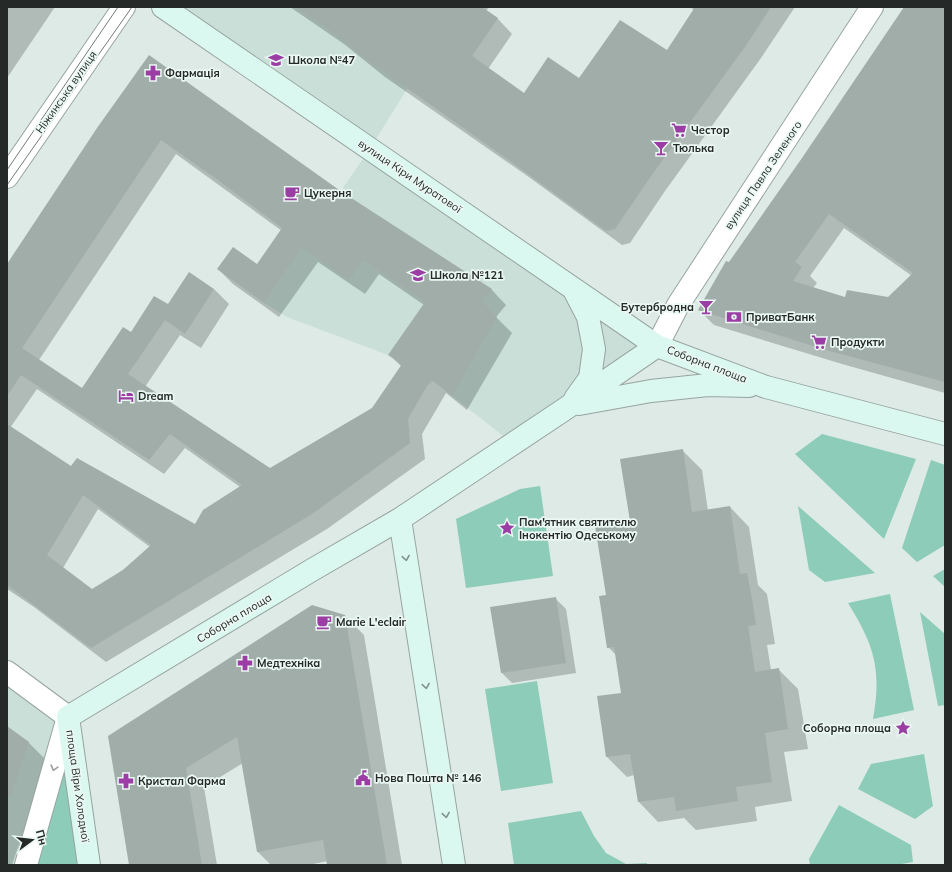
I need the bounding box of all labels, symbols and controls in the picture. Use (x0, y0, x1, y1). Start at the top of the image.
street label: Ніжинська вулиця (32, 48, 100, 136)
school or university icon: Школа №47 (267, 51, 285, 69)
place label: Школа №47 (288, 53, 355, 67)
pharmacy icon: Фармація (144, 64, 162, 82)
place label: Фармація (165, 66, 220, 80)
street label: вулиця Павла Зеленого (721, 118, 805, 232)
supermarket icon: Честор (670, 121, 688, 139)
place label: Честор (691, 123, 730, 137)
street label: вулиця Кіри Муратової (356, 136, 465, 216)
bar icon: Тюлька (652, 139, 670, 157)
place label: Тюлька (673, 141, 714, 155)
cafe icon: Цукерня (283, 184, 301, 202)
place label: Цукерня (304, 186, 351, 200)
school or university icon: Школа №121 (409, 266, 427, 284)
place label: Школа №121 (430, 268, 504, 282)
bar icon: Бутербродна (697, 298, 715, 316)
place label: Бутербродна (621, 300, 694, 314)
bank icon: ПриватБанк (725, 308, 743, 326)
place label: ПриватБанк (746, 310, 815, 324)
supermarket icon: Продукти (810, 333, 828, 351)
place label: Продукти (831, 335, 885, 349)
street label: Соборна площа (665, 342, 749, 386)
hotel icon: Dream (117, 387, 135, 405)
place label: Dream (138, 389, 173, 403)
place label: Пам'ятник святителю Інокентію Одеському (519, 515, 637, 542)
place icon: Пам'ятник святителю Інокентію Одеському (498, 519, 516, 537)
one-way arrow (401, 555, 410, 561)
street label: Соборна площа (194, 590, 274, 646)
cafe icon: Marie L'eclair (315, 613, 333, 631)
place label: Marie L'eclair (336, 615, 407, 629)
pharmacy icon: Медтехніка (236, 654, 254, 672)
place label: Медтехніка (257, 656, 320, 670)
one-way arrow (421, 683, 430, 689)
place icon: Соборна площа (894, 719, 912, 737)
place label: Соборна площа (803, 721, 891, 735)
street label: площа Віри Холодної (63, 729, 93, 843)
one-way arrow (50, 765, 59, 772)
public building icon: Нова Пошта № 146 (354, 769, 372, 787)
place label: Нова Пошта № 146 (375, 771, 482, 785)
pharmacy icon: Кристал Фарма (117, 772, 135, 790)
place label: Кристал Фарма (138, 774, 226, 788)
one-way arrow (441, 812, 450, 818)
north arrow (12, 820, 52, 860)
text: Пн (33, 828, 50, 847)

